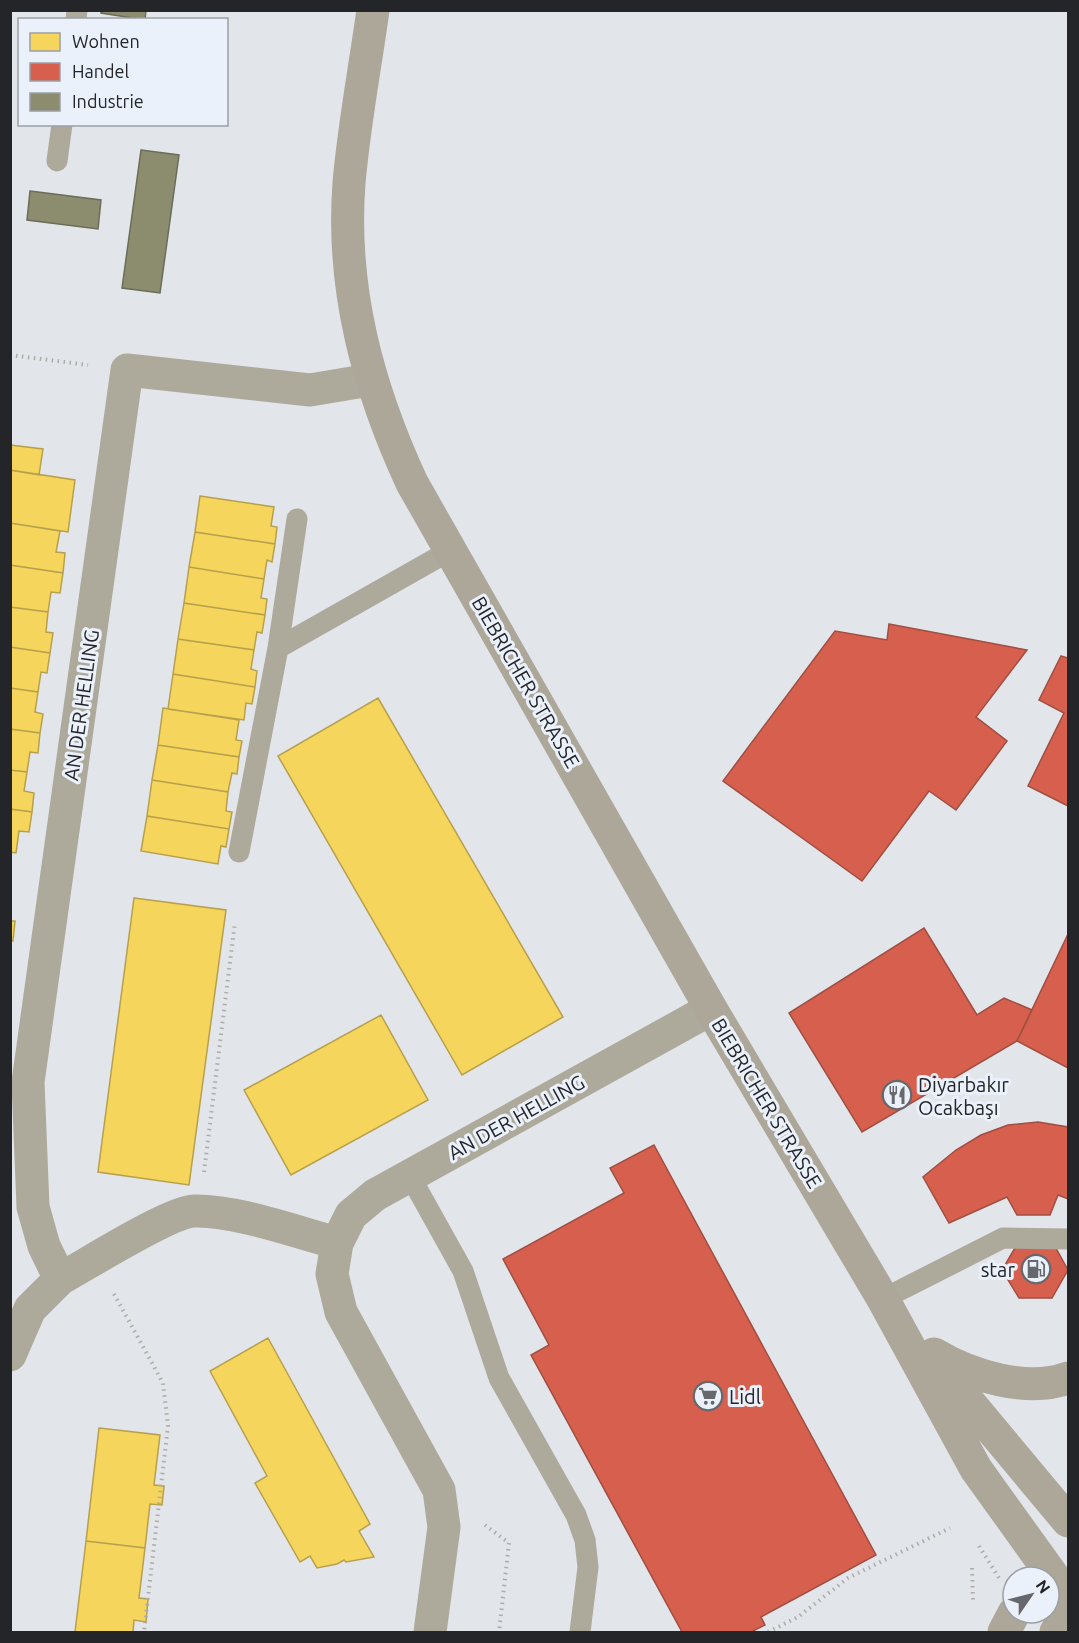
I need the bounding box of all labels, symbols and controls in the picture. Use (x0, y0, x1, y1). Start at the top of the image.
legend (18, 18, 228, 126)
text: Wohnen (72, 31, 140, 51)
text: Handel (72, 61, 130, 81)
text: Industrie (72, 91, 144, 111)
street label: BIEBRICHER STRASSE (468, 592, 584, 772)
street label: AN DER HELLING (59, 628, 103, 782)
street label: BIEBRICHER STRASSE (707, 1014, 827, 1192)
street label: AN DER HELLING (444, 1070, 588, 1164)
place label: Diyarbakır Ocakbaşı (918, 1073, 1009, 1119)
restaurant icon: Diyarbakır Ocakbaşı (881, 1079, 913, 1111)
fuel station icon: star (1020, 1253, 1052, 1285)
place label: star (981, 1258, 1015, 1281)
supermarket icon: Lidl (692, 1380, 724, 1412)
place label: Lidl (729, 1385, 761, 1408)
north arrow (1001, 1565, 1061, 1625)
text: N (1032, 1576, 1054, 1596)

